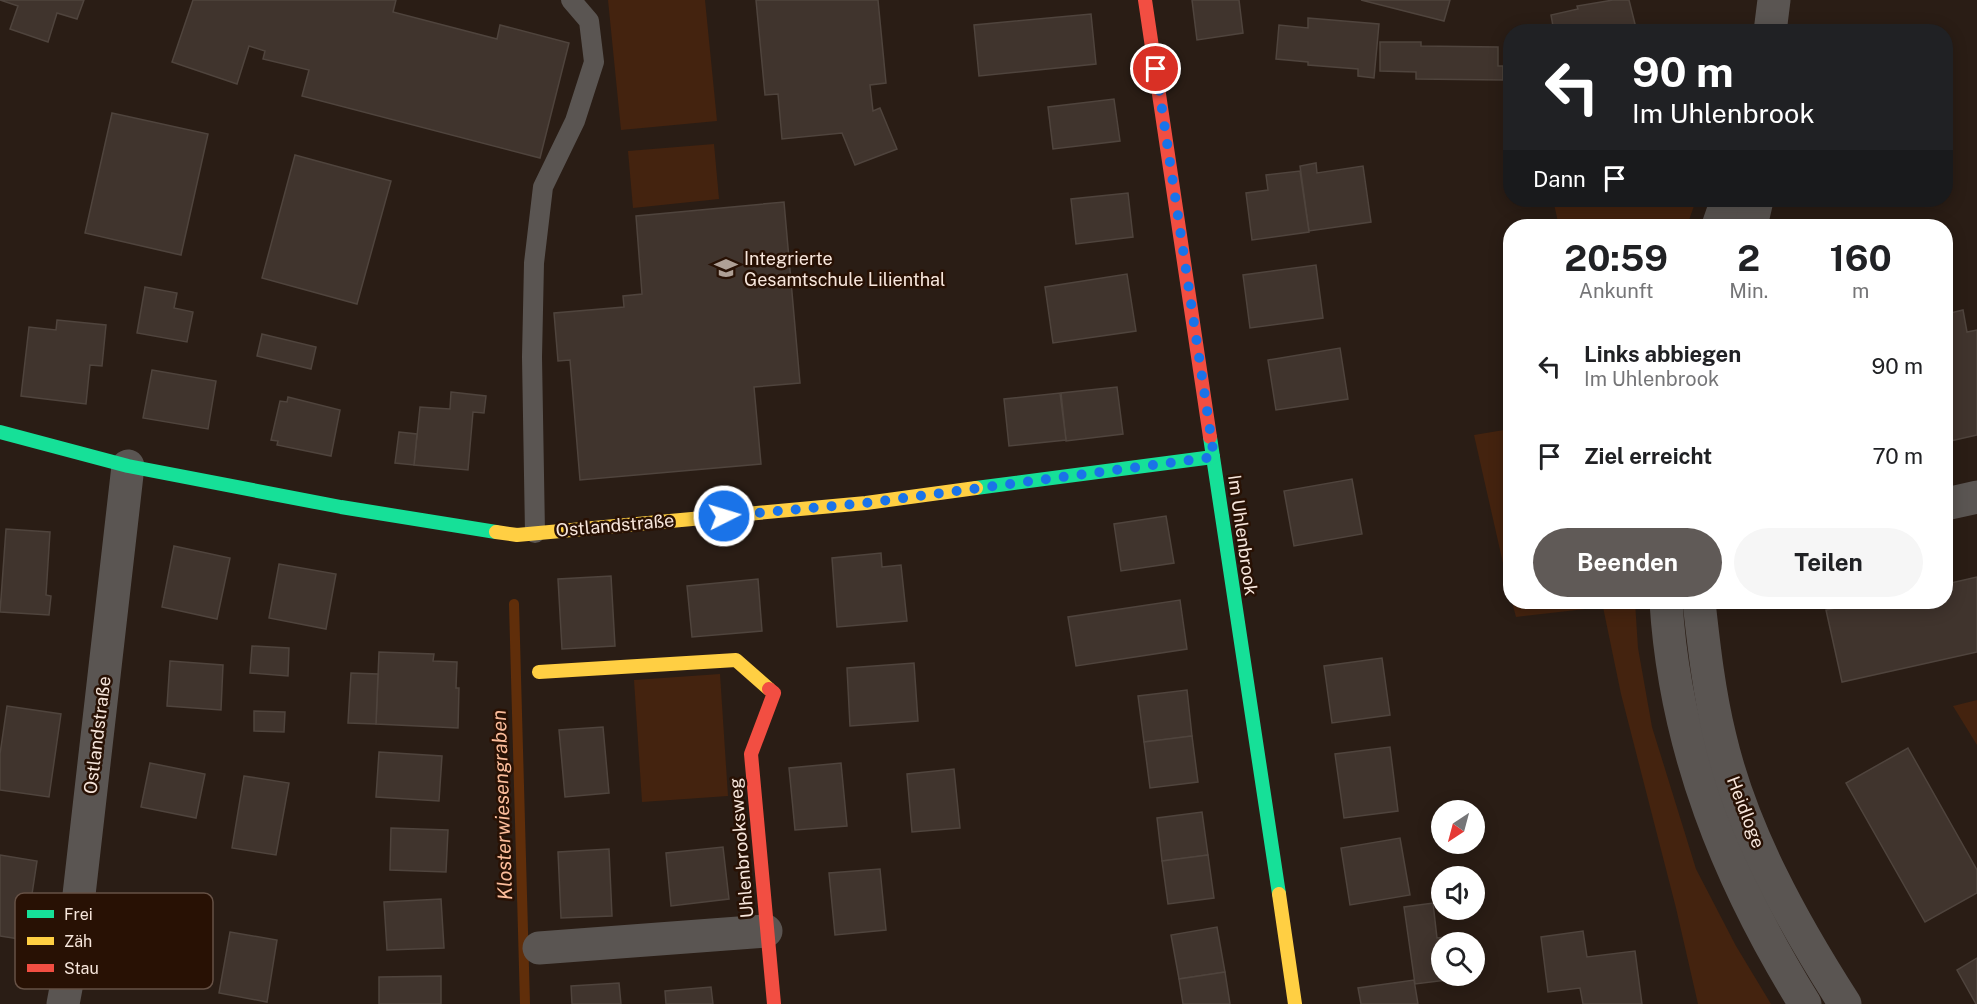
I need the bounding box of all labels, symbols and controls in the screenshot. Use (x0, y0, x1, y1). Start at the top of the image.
pin (1130, 43, 1181, 94)
text: 90 m (1632, 47, 1734, 96)
icon: left (1533, 48, 1611, 126)
icon: arrive (1139, 52, 1172, 85)
text: Im Uhlenbrook (1632, 97, 1815, 129)
icon: arrive (1598, 162, 1631, 195)
text: Dann (1533, 166, 1586, 192)
text: 20:59 (1564, 237, 1668, 279)
text: 2 (1737, 237, 1760, 279)
text: 160 (1829, 237, 1892, 279)
place label: Integrierte Gesamtschule Lilienthal (744, 248, 946, 290)
school or university icon: Integrierte Gesamtschule Lilienthal (713, 255, 739, 281)
text: Ankunft (1579, 279, 1654, 303)
text: Min. (1729, 279, 1768, 303)
text: m (1852, 279, 1869, 303)
text: Links abbiegen (1584, 341, 1741, 367)
icon: left (1533, 350, 1566, 383)
text: 90 m (1872, 353, 1923, 379)
text: Im Uhlenbrook (1584, 367, 1719, 391)
icon: arrive (1533, 440, 1566, 473)
text: Ziel erreicht (1584, 443, 1712, 469)
text: 70 m (1872, 443, 1923, 469)
street label: Im Uhlenbrook (1224, 473, 1262, 597)
position arrow (692, 484, 756, 548)
street label: Ostlandstraße (555, 509, 675, 541)
button: Beenden (1533, 528, 1722, 597)
button: Teilen (1734, 528, 1923, 597)
street label: Ostlandstraße (79, 675, 115, 795)
water label: Klosterwiesengraben (487, 709, 517, 901)
street label: Heidloge (1723, 773, 1769, 851)
street label: Uhlenbrooksweg (724, 777, 758, 919)
north arrow (1431, 800, 1485, 854)
map controls (1431, 800, 1485, 986)
button: sound (1431, 866, 1485, 920)
legend (15, 893, 213, 989)
text: Frei (64, 905, 93, 924)
text: Zäh (64, 932, 92, 951)
button: search (1431, 932, 1485, 986)
text: Stau (64, 959, 99, 978)

